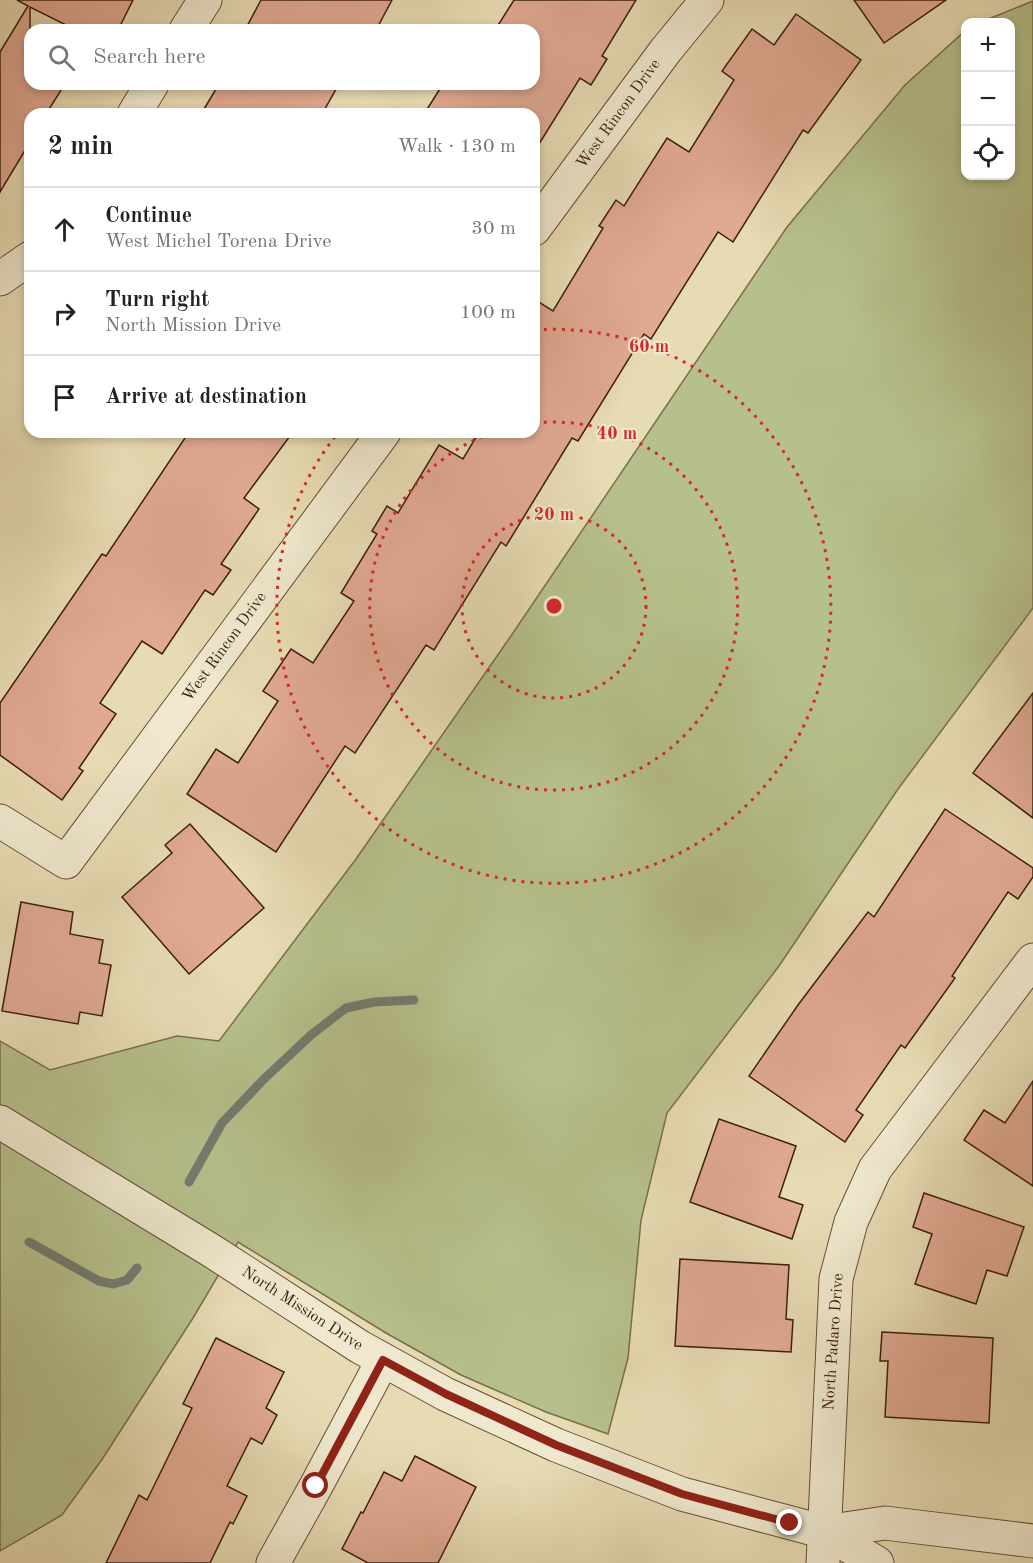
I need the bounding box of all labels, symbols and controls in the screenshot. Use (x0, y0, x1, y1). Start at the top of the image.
map controls (961, 18, 1015, 180)
button: + (961, 18, 1015, 72)
search box (24, 24, 540, 90)
icon: search (45, 41, 78, 74)
text: Search here (93, 46, 206, 68)
street label: West Rincon Drive (574, 56, 664, 172)
button: − (961, 72, 1015, 126)
button: locate (961, 126, 1015, 180)
text: 2 min (48, 134, 113, 160)
text: Walk · 130 m (397, 137, 516, 157)
text: Continue (105, 205, 192, 227)
icon: ahead (48, 213, 81, 246)
text: 30 m (471, 219, 516, 239)
text: West Michel Torena Drive (105, 232, 331, 252)
text: Turn right (105, 289, 209, 311)
icon: right (48, 297, 81, 330)
text: 100 m (460, 303, 516, 323)
text: North Mission Drive (105, 316, 281, 336)
text: 60 m (629, 338, 669, 356)
icon: arrive (48, 381, 81, 414)
text: Arrive at destination (105, 386, 307, 408)
text: 40 m (597, 425, 637, 443)
text: 20 m (534, 506, 574, 524)
street label: West Rincon Drive (180, 589, 270, 705)
centre of rings (544, 596, 564, 616)
street label: North Mission Drive (239, 1264, 365, 1354)
street label: North Padaro Drive (821, 1273, 847, 1411)
route start (302, 1472, 328, 1498)
route end (776, 1509, 802, 1535)

